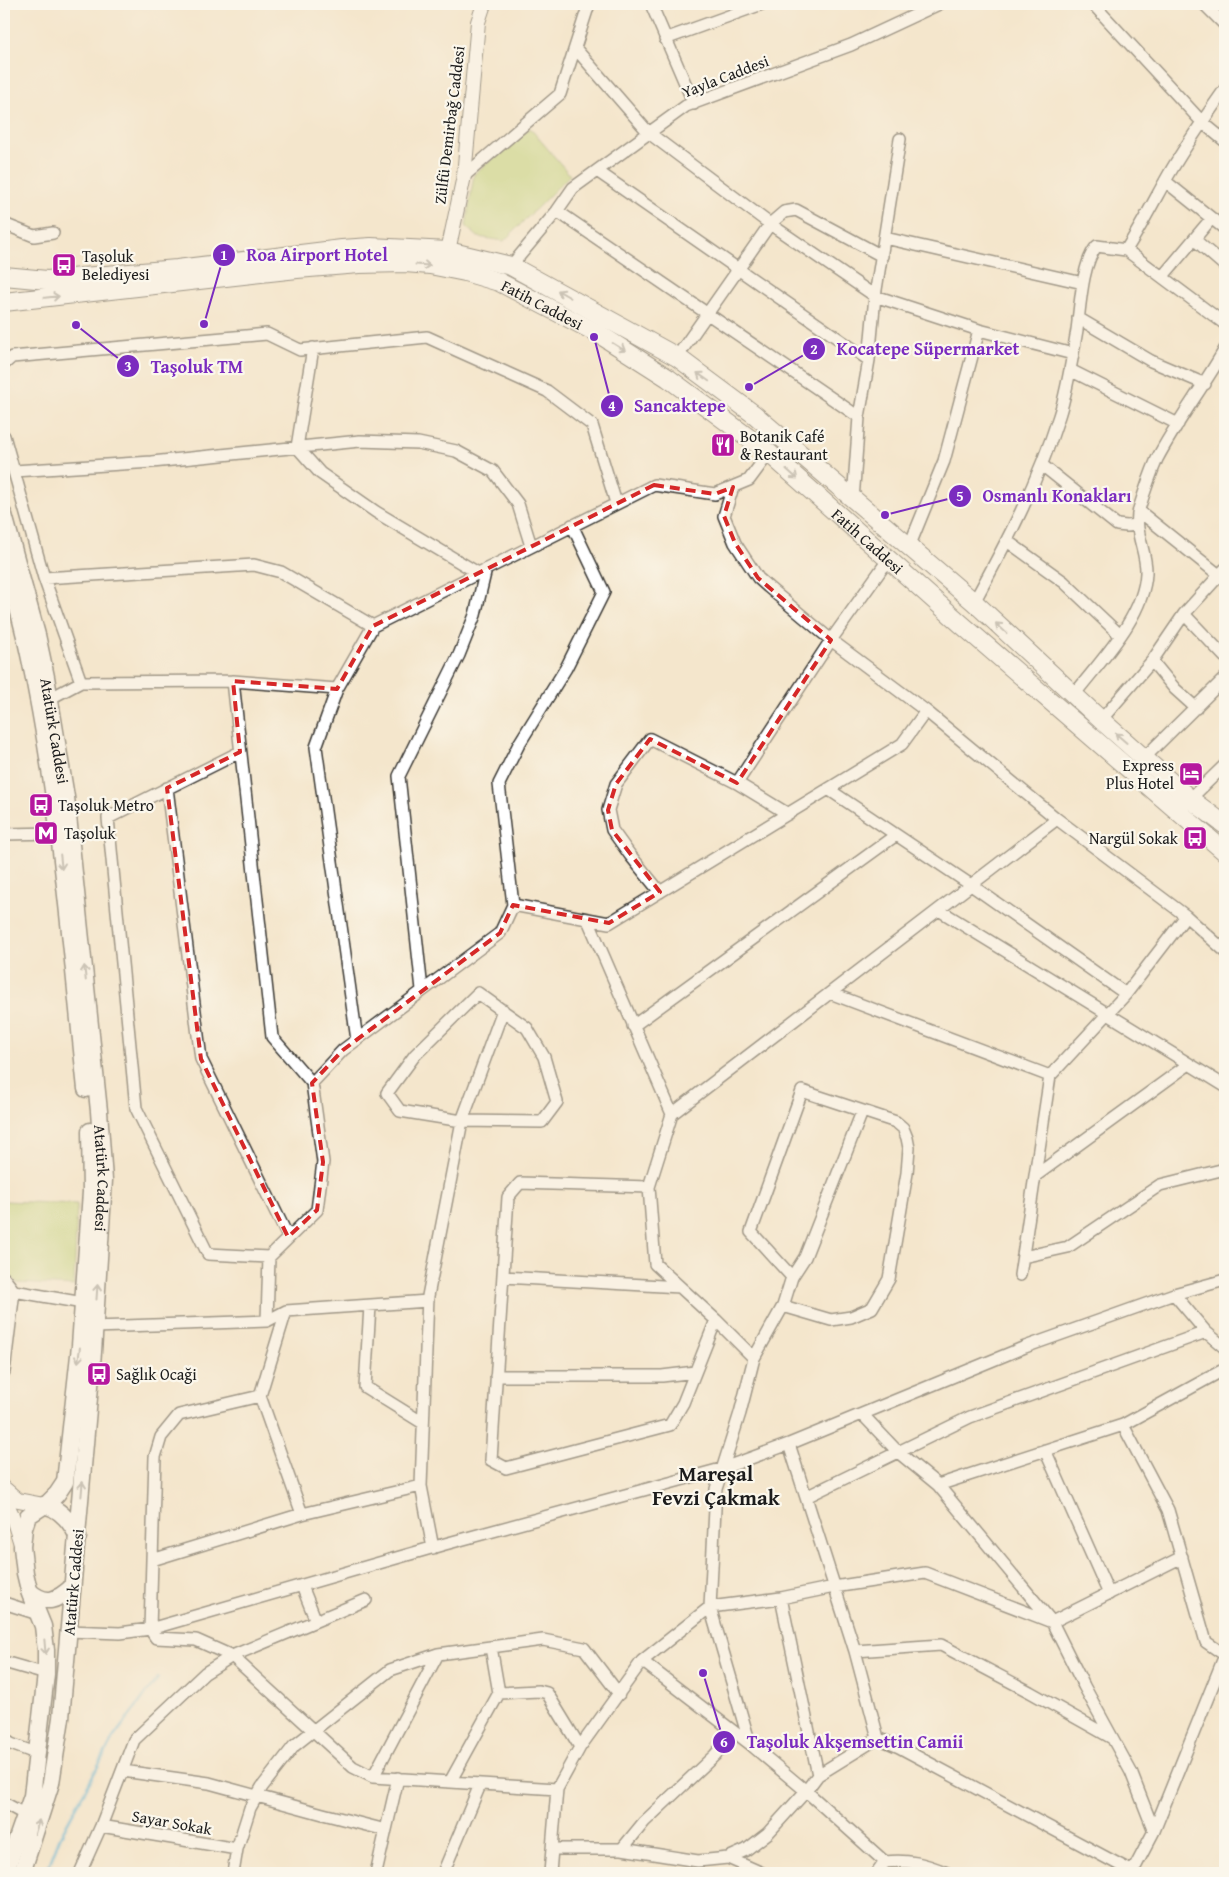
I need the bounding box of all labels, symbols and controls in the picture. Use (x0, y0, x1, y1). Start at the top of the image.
street label: Zülfü Demirbağ Caddesi (427, 44, 471, 206)
street label: Yayla Caddesi (678, 48, 772, 104)
callout: Roa Airport Hotel (212, 238, 398, 271)
text: Roa Airport Hotel (246, 241, 388, 268)
place label: Taşoluk Belediyesi (82, 244, 150, 286)
text: 1 (220, 244, 228, 265)
bus stop icon: Taşoluk Belediyesi (51, 252, 77, 278)
one-way arrow (415, 260, 431, 269)
street label: Fatih Caddesi (497, 273, 588, 336)
one-way arrow (556, 289, 571, 299)
one-way arrow (44, 292, 60, 302)
callout: Kocatepe Süpermarket (801, 332, 1029, 365)
text: Kocatepe Süpermarket (837, 335, 1020, 362)
text: 2 (810, 338, 818, 359)
one-way arrow (612, 342, 626, 353)
callout: Taşoluk TM (115, 350, 253, 383)
text: Taşoluk TM (151, 353, 243, 380)
text: 3 (124, 355, 132, 376)
one-way arrow (697, 372, 711, 382)
callout: Sancaktepe (599, 390, 736, 423)
text: Sancaktepe (634, 392, 726, 419)
text: 4 (608, 395, 616, 416)
place label: Botanik Café & Restaurant (740, 424, 828, 466)
restaurant icon: Botanik Café & Restaurant (710, 432, 736, 458)
one-way arrow (786, 468, 799, 480)
callout: Osmanlı Konakları (947, 479, 1141, 512)
text: Osmanlı Konakları (982, 482, 1132, 509)
text: 5 (956, 485, 964, 506)
street label: Fatih Caddesi (827, 502, 910, 580)
one-way arrow (995, 622, 1008, 634)
street label: Atatürk Caddesi (34, 676, 76, 786)
one-way arrow (1114, 732, 1127, 744)
place label: Express Plus Hotel (1106, 753, 1175, 795)
hotel icon: Express Plus Hotel (1178, 761, 1204, 787)
bus stop icon: Taşoluk Metro (28, 792, 54, 818)
place label: Taşoluk Metro (58, 793, 154, 817)
metro station icon: Taşoluk (33, 820, 59, 846)
place label: Taşoluk (64, 821, 117, 845)
bus stop icon: Nargül Sokak (1182, 825, 1208, 851)
place label: Nargül Sokak (1089, 826, 1179, 850)
one-way arrow (56, 854, 66, 870)
one-way arrow (81, 965, 90, 981)
street label: Atatürk Caddesi (88, 1124, 116, 1233)
one-way arrow (92, 1284, 102, 1300)
one-way arrow (74, 1346, 84, 1362)
bus stop icon: Sağlık Ocaği (86, 1361, 112, 1387)
place label: Sağlık Ocaği (116, 1362, 197, 1386)
district label: Mareşal Fevzi Çakmak (652, 1458, 781, 1513)
one-way arrow (77, 1481, 86, 1497)
street label: Atatürk Caddesi (56, 1527, 90, 1636)
one-way arrow (41, 1638, 50, 1654)
callout: Taşoluk Akşemsettin Camii (711, 1725, 973, 1758)
text: Taşoluk Akşemsettin Camii (747, 1728, 964, 1755)
text: 6 (720, 1731, 728, 1752)
street label: Sayar Sokak (130, 1803, 215, 1841)
one-way arrow (32, 1819, 42, 1835)

